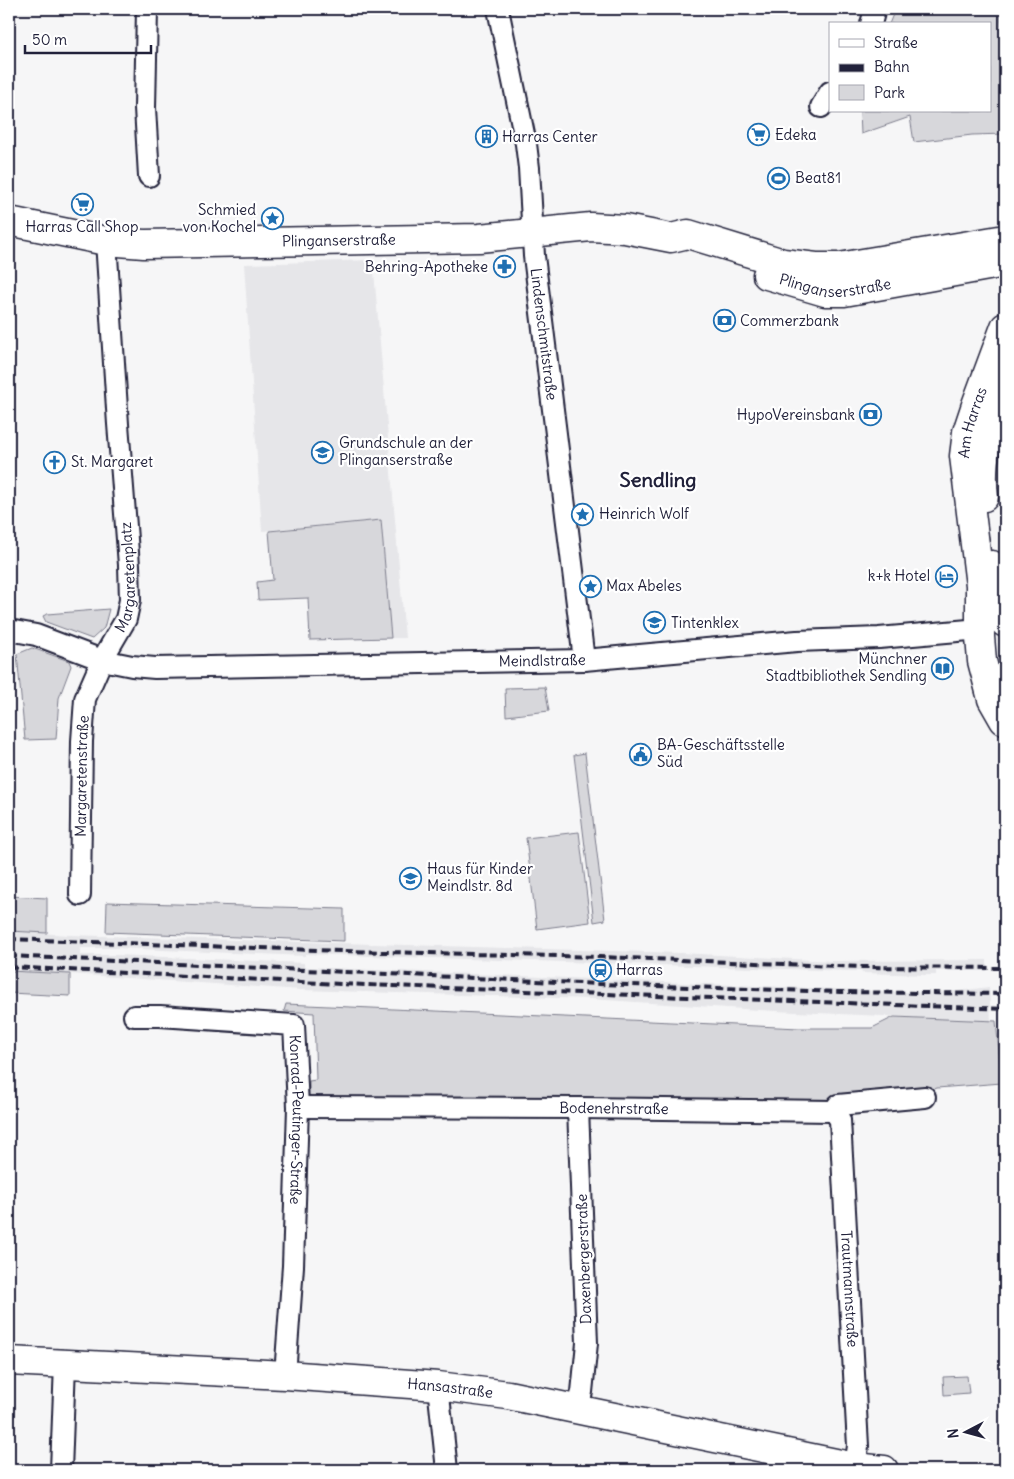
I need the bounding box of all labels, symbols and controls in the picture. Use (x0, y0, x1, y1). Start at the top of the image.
scale bar (25, 22, 151, 54)
legend (829, 22, 992, 112)
text: 50 m (32, 30, 67, 49)
text: Straße (874, 33, 918, 52)
text: Bahn (874, 57, 910, 76)
text: Park (874, 83, 905, 102)
supermarket icon: Edeka (747, 123, 771, 147)
building icon: Harras Center (474, 125, 498, 149)
place label: Edeka (775, 125, 817, 144)
place label: Harras Center (502, 127, 598, 146)
sports icon: Beat81 (767, 166, 791, 190)
place label: Beat81 (795, 168, 841, 187)
supermarket icon: Harras Call Shop (70, 192, 94, 216)
place label: Schmied von Kochel (183, 200, 256, 236)
place icon: Schmied von Kochel (260, 207, 284, 231)
place label: Harras Call Shop (26, 217, 138, 236)
street label: Plinganserstraße (282, 229, 396, 251)
pharmacy icon: Behring-Apotheke (492, 255, 516, 279)
place label: Behring-Apotheke (365, 257, 488, 276)
street label: Lindenschmitstraße (527, 267, 562, 401)
street label: Plinganserstraße (777, 269, 892, 301)
bank icon: Commerzbank (712, 309, 736, 333)
place label: Commerzbank (740, 311, 839, 330)
street label: Am Harras (954, 384, 991, 459)
bank icon: HypoVereinsbank (859, 403, 883, 427)
place label: HypoVereinsbank (737, 405, 855, 424)
place label: Grundschule an der Plinganserstraße (339, 433, 473, 469)
school or university icon: Grundschule an der Plinganserstraße (311, 440, 335, 464)
church icon: St. Margaret (43, 450, 67, 474)
place label: St. Margaret (71, 452, 153, 471)
district label: Sendling (620, 467, 696, 492)
place icon: Heinrich Wolf (571, 502, 595, 526)
place label: Heinrich Wolf (599, 504, 690, 523)
street label: Margaretenplatz (110, 521, 139, 636)
hotel icon: k+k Hotel (934, 564, 958, 588)
place label: k+k Hotel (868, 566, 930, 585)
place icon: Max Abeles (578, 574, 602, 598)
place label: Max Abeles (606, 576, 682, 595)
school or university icon: Tintenklex (643, 611, 667, 635)
place label: Tintenklex (671, 613, 740, 632)
place label: Münchner Stadtbibliothek Sendling (766, 649, 927, 685)
street label: Meindlstraße (498, 650, 586, 671)
library icon: Münchner Stadtbibliothek Sendling (931, 656, 955, 680)
street label: Margaretenstraße (71, 715, 93, 837)
place label: BA-Geschäftsstelle Süd (657, 735, 785, 771)
public building icon: BA-Geschäftsstelle Süd (629, 742, 653, 766)
place label: Haus für Kinder Meindlstr. 8d (427, 859, 533, 895)
school or university icon: Haus für Kinder Meindlstr. 8d (399, 866, 423, 890)
station icon: Harras (588, 958, 612, 982)
place label: Harras (616, 960, 663, 979)
street label: Konrad-Peutinger-Straße (285, 1034, 308, 1205)
street label: Bodenehrstraße (559, 1098, 669, 1118)
street label: Daxenbergerstraße (572, 1193, 595, 1325)
street label: Trautmannstraße (837, 1230, 863, 1348)
street label: Hansastraße (407, 1374, 494, 1402)
north arrow (942, 1406, 992, 1456)
text: N (944, 1428, 963, 1439)

